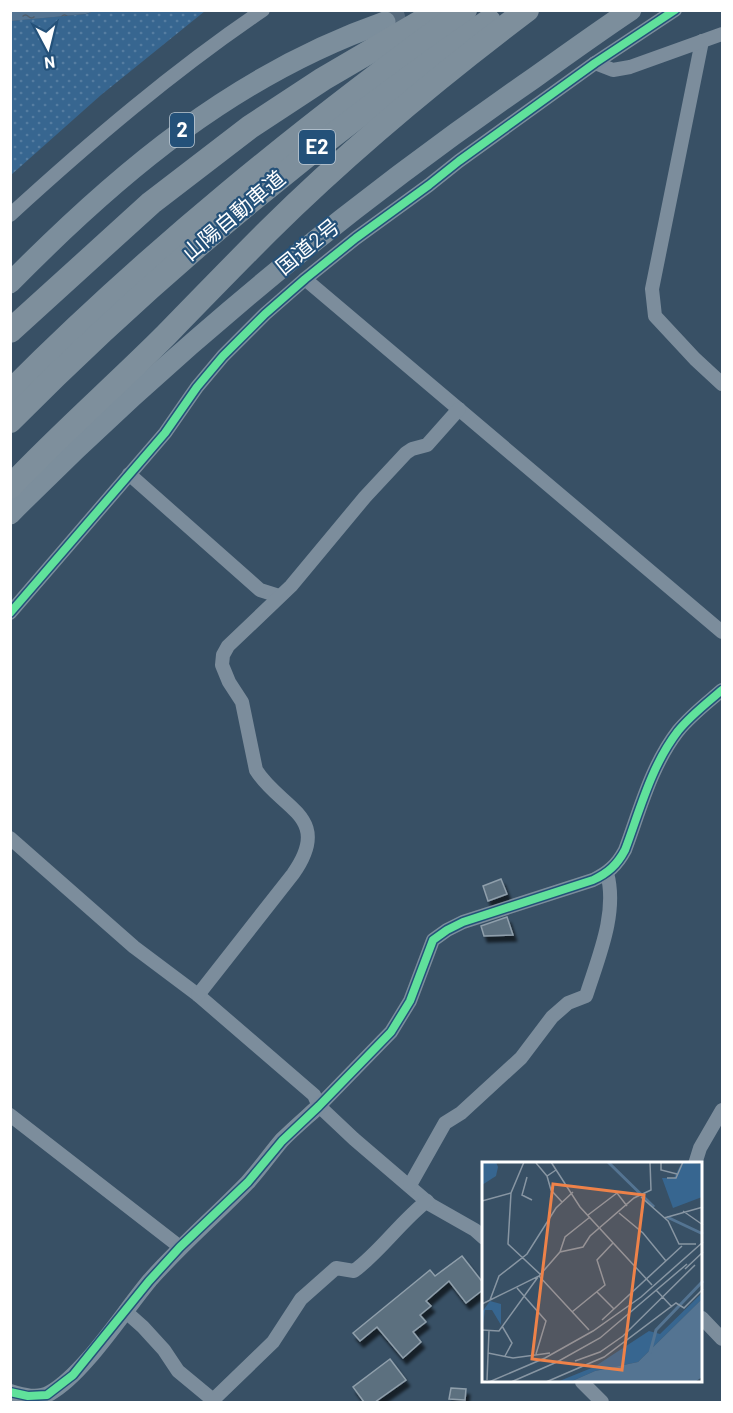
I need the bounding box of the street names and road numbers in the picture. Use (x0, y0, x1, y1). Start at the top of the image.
road number: 2 (170, 113, 194, 147)
road number: E2 (299, 130, 335, 164)
street label: 山陽自動車道 (177, 165, 289, 265)
street label: 国道2号 (270, 213, 344, 279)

